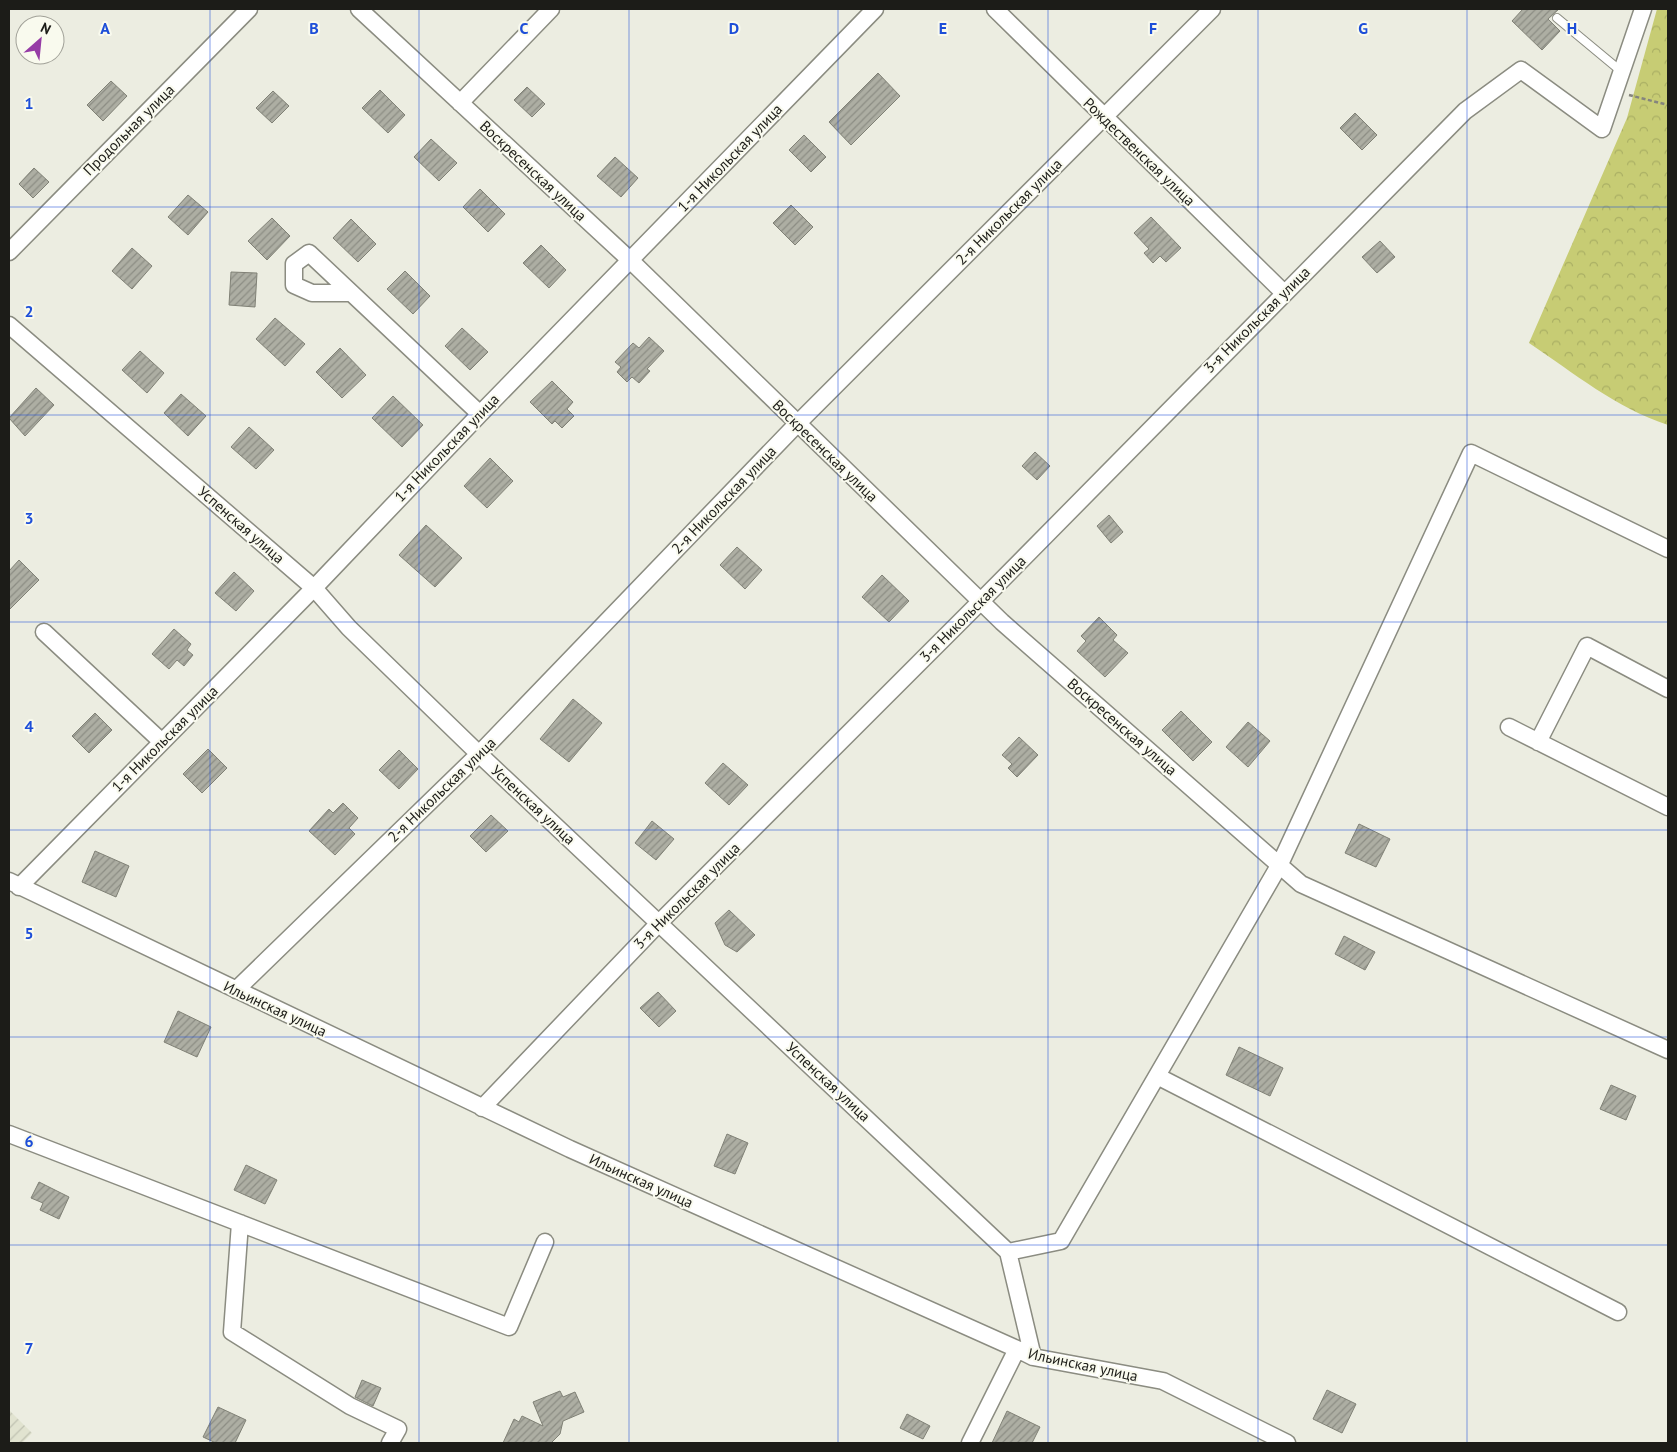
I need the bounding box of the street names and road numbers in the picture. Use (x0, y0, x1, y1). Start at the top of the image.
street label: Продольная улица (79, 80, 178, 179)
street label: Рождественская улица (1079, 93, 1199, 210)
street label: 1-я Никольская улица (673, 100, 786, 216)
street label: Воскресенская улица (476, 116, 591, 225)
street label: 2-я Никольская улица (951, 154, 1066, 269)
street label: 3-я Никольская улица (1199, 262, 1314, 377)
street label: 1-я Никольская улица (390, 390, 503, 506)
street label: Воскресенская улица (769, 395, 882, 506)
street label: 2-я Никольская улица (667, 442, 780, 558)
street label: Успенская улица (194, 482, 288, 567)
street label: 3-я Никольская улица (915, 551, 1030, 666)
street label: Воскресенская улица (1064, 674, 1181, 779)
street label: 1-я Никольская улица (107, 681, 222, 796)
street label: 2-я Никольская улица (384, 733, 500, 846)
street label: Успенская улица (487, 761, 579, 849)
street label: 3-я Никольская улица (629, 838, 744, 953)
street label: Ильинская улица (221, 976, 330, 1041)
street label: Успенская улица (782, 1038, 874, 1126)
street label: Ильинская улица (586, 1149, 696, 1212)
street label: Ильинская улица (1026, 1344, 1140, 1385)

